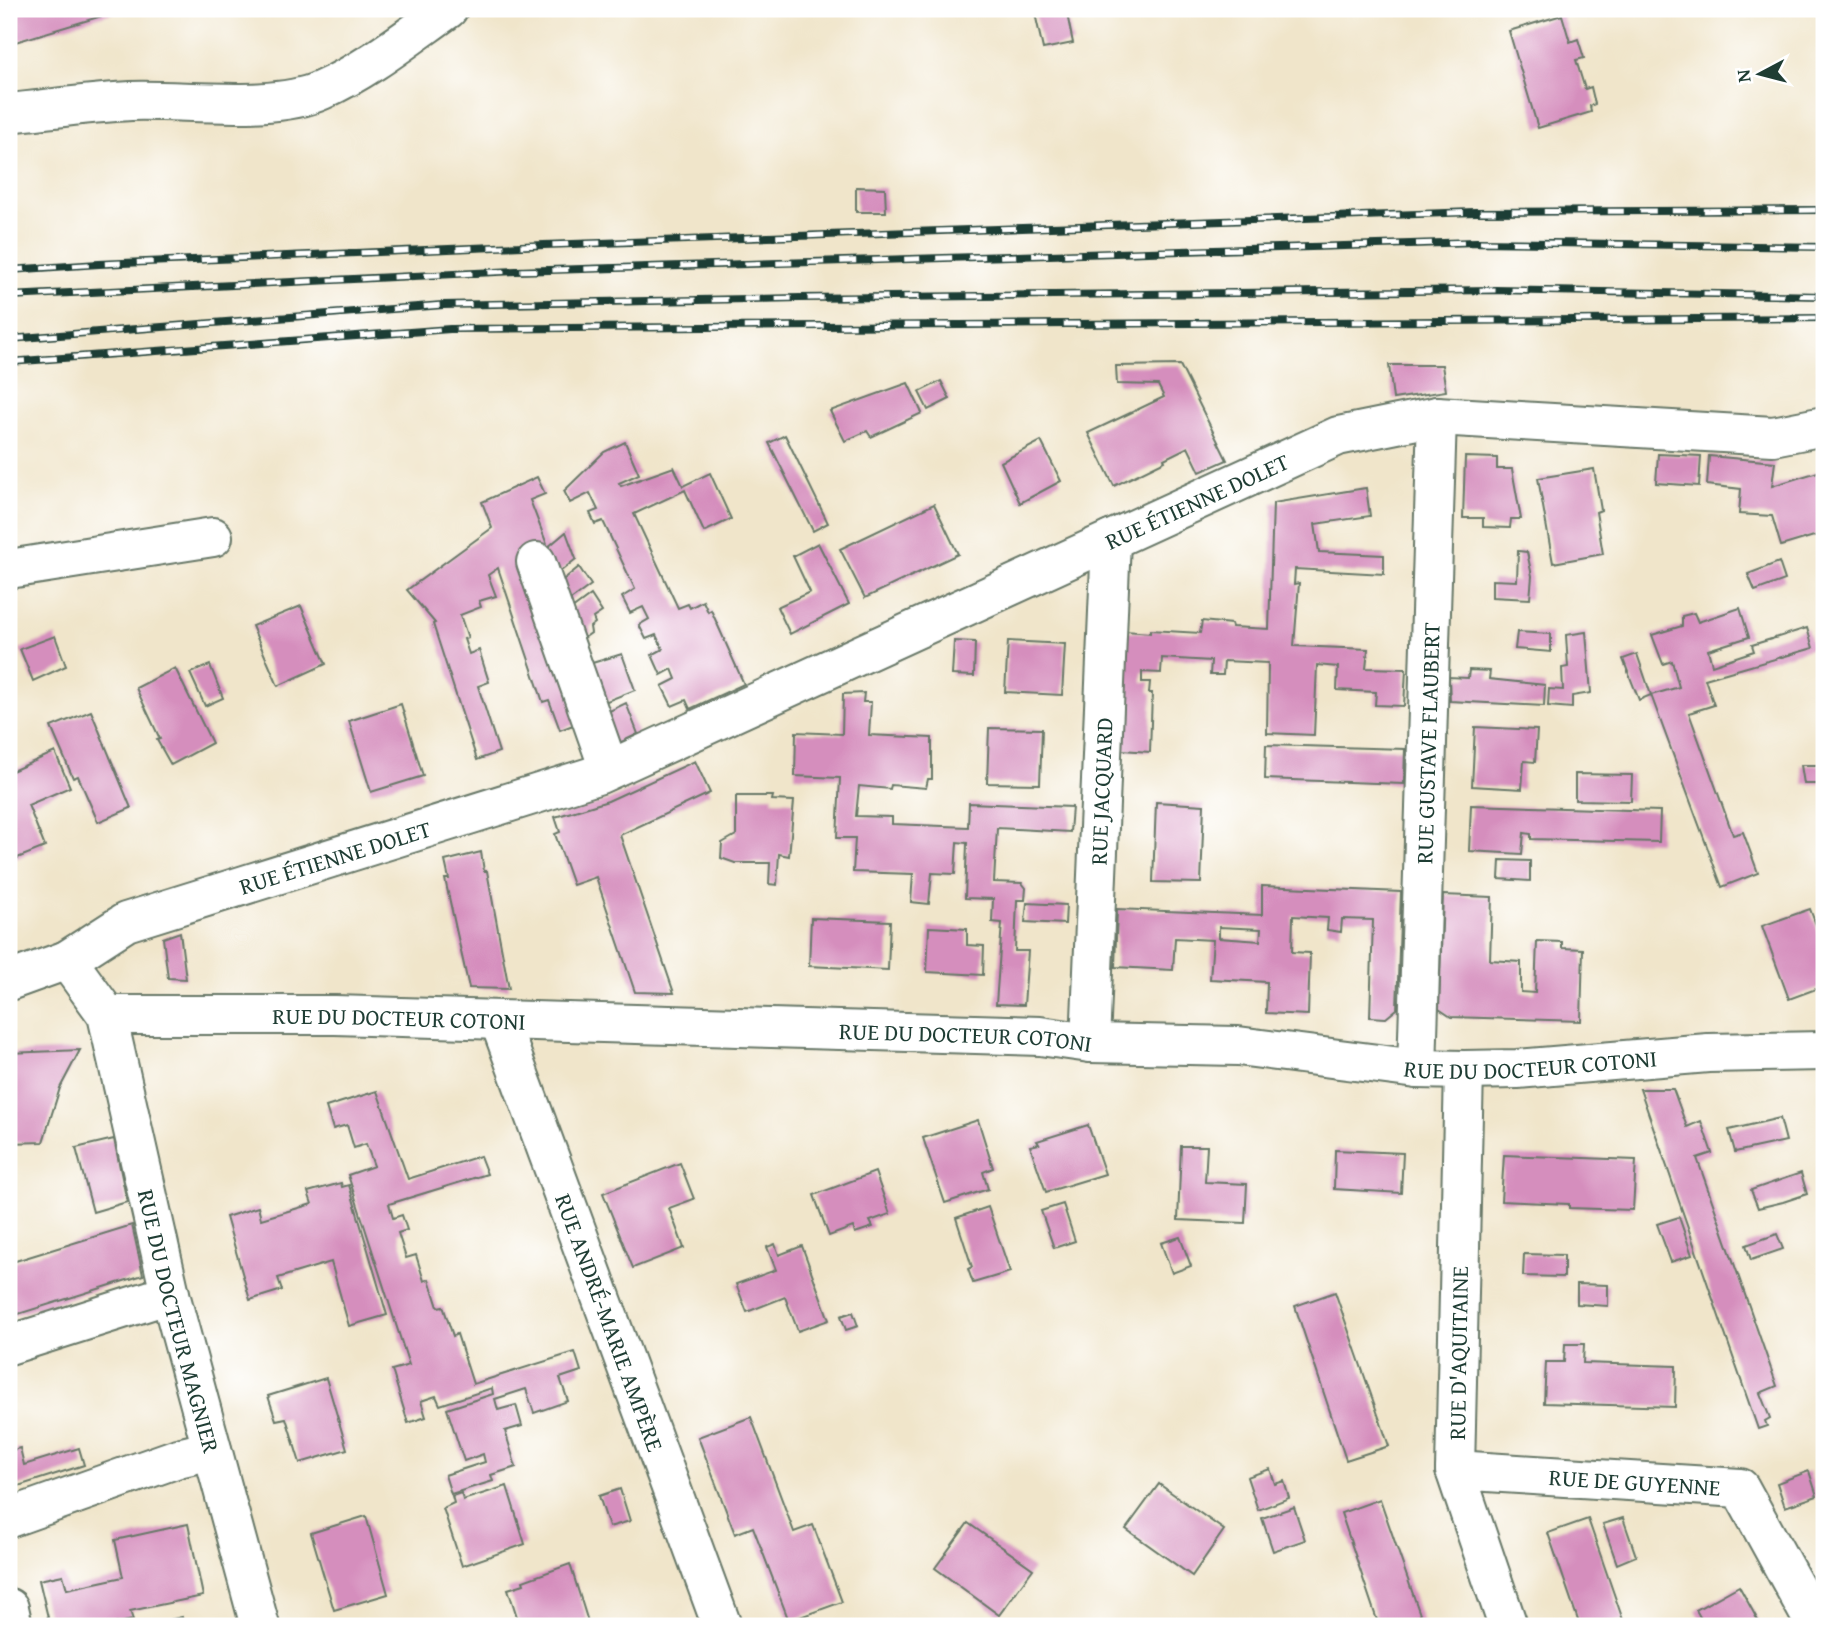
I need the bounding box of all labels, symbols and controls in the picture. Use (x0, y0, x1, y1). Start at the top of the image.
north arrow (1724, 38, 1794, 108)
text: N (1728, 68, 1758, 84)
street label: RUE ÉTIENNE DOLET (1099, 444, 1294, 557)
street label: RUE GUSTAVE FLAUBERT (1407, 622, 1447, 864)
street label: RUE JACQUARD (1081, 717, 1120, 866)
street label: RUE ÉTIENNE DOLET (235, 811, 435, 902)
street label: RUE DU DOCTEUR COTONI (272, 998, 526, 1037)
street label: RUE DU DOCTEUR COTONI (839, 1014, 1094, 1060)
street label: RUE DU DOCTEUR COTONI (1402, 1041, 1658, 1087)
street label: RUE DU DOCTEUR MAGNIER (130, 1186, 229, 1457)
street label: RUE ANDRÉ-MARIE AMPÈRE (548, 1189, 673, 1456)
street label: RUE D'AQUITAINE (1440, 1266, 1476, 1440)
street label: RUE DE GUYENNE (1548, 1459, 1721, 1503)

